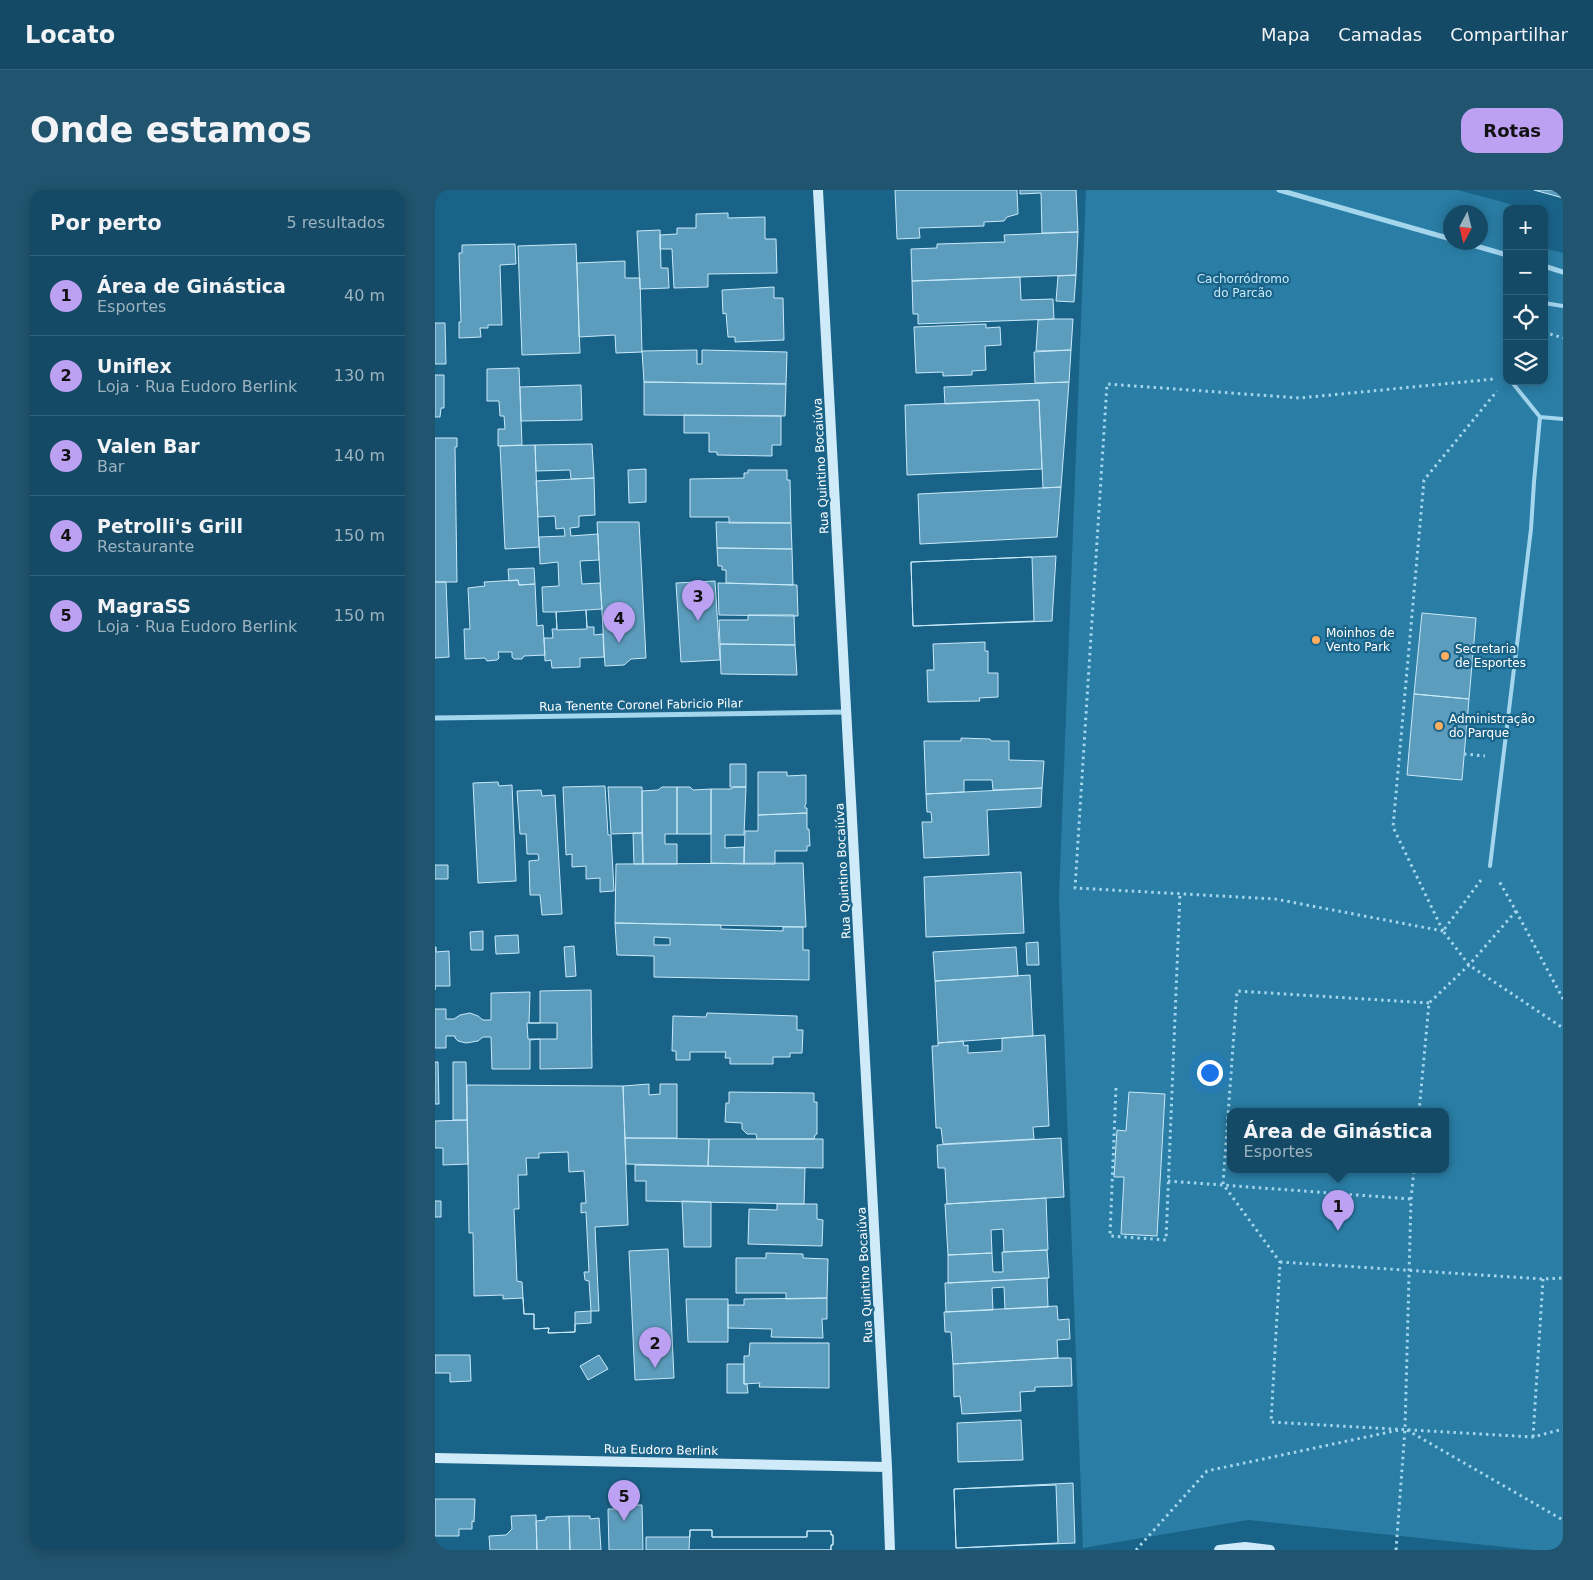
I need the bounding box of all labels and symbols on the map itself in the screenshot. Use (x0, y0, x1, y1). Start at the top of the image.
north arrow (1443, 205, 1488, 250)
park label: Cachorródromo do Parcão (1197, 272, 1289, 300)
street label: Rua Quintino Bocaiúva (810, 398, 832, 534)
pin: 3 (682, 580, 714, 621)
pin: 4 (603, 602, 635, 643)
place label: Moinhos de Vento Park (1326, 626, 1395, 654)
marker: Moinhos de Vento Park (1310, 634, 1322, 646)
place label: Secretaria de Esportes (1455, 642, 1526, 670)
marker: Secretaria de Esportes (1439, 650, 1451, 662)
street label: Rua Tenente Coronel Fabricio Pilar (539, 696, 743, 714)
place label: Administração do Parque (1449, 712, 1535, 740)
marker: Administração do Parque (1433, 720, 1445, 732)
street label: Rua Quintino Bocaiúva (832, 803, 854, 939)
your location (1197, 1060, 1223, 1086)
pin: 1 (1322, 1190, 1354, 1231)
street label: Rua Quintino Bocaiúva (854, 1207, 876, 1343)
pin: 2 (639, 1327, 671, 1368)
street label: Rua Eudoro Berlink (604, 1442, 718, 1458)
pin: 5 (608, 1480, 640, 1521)

